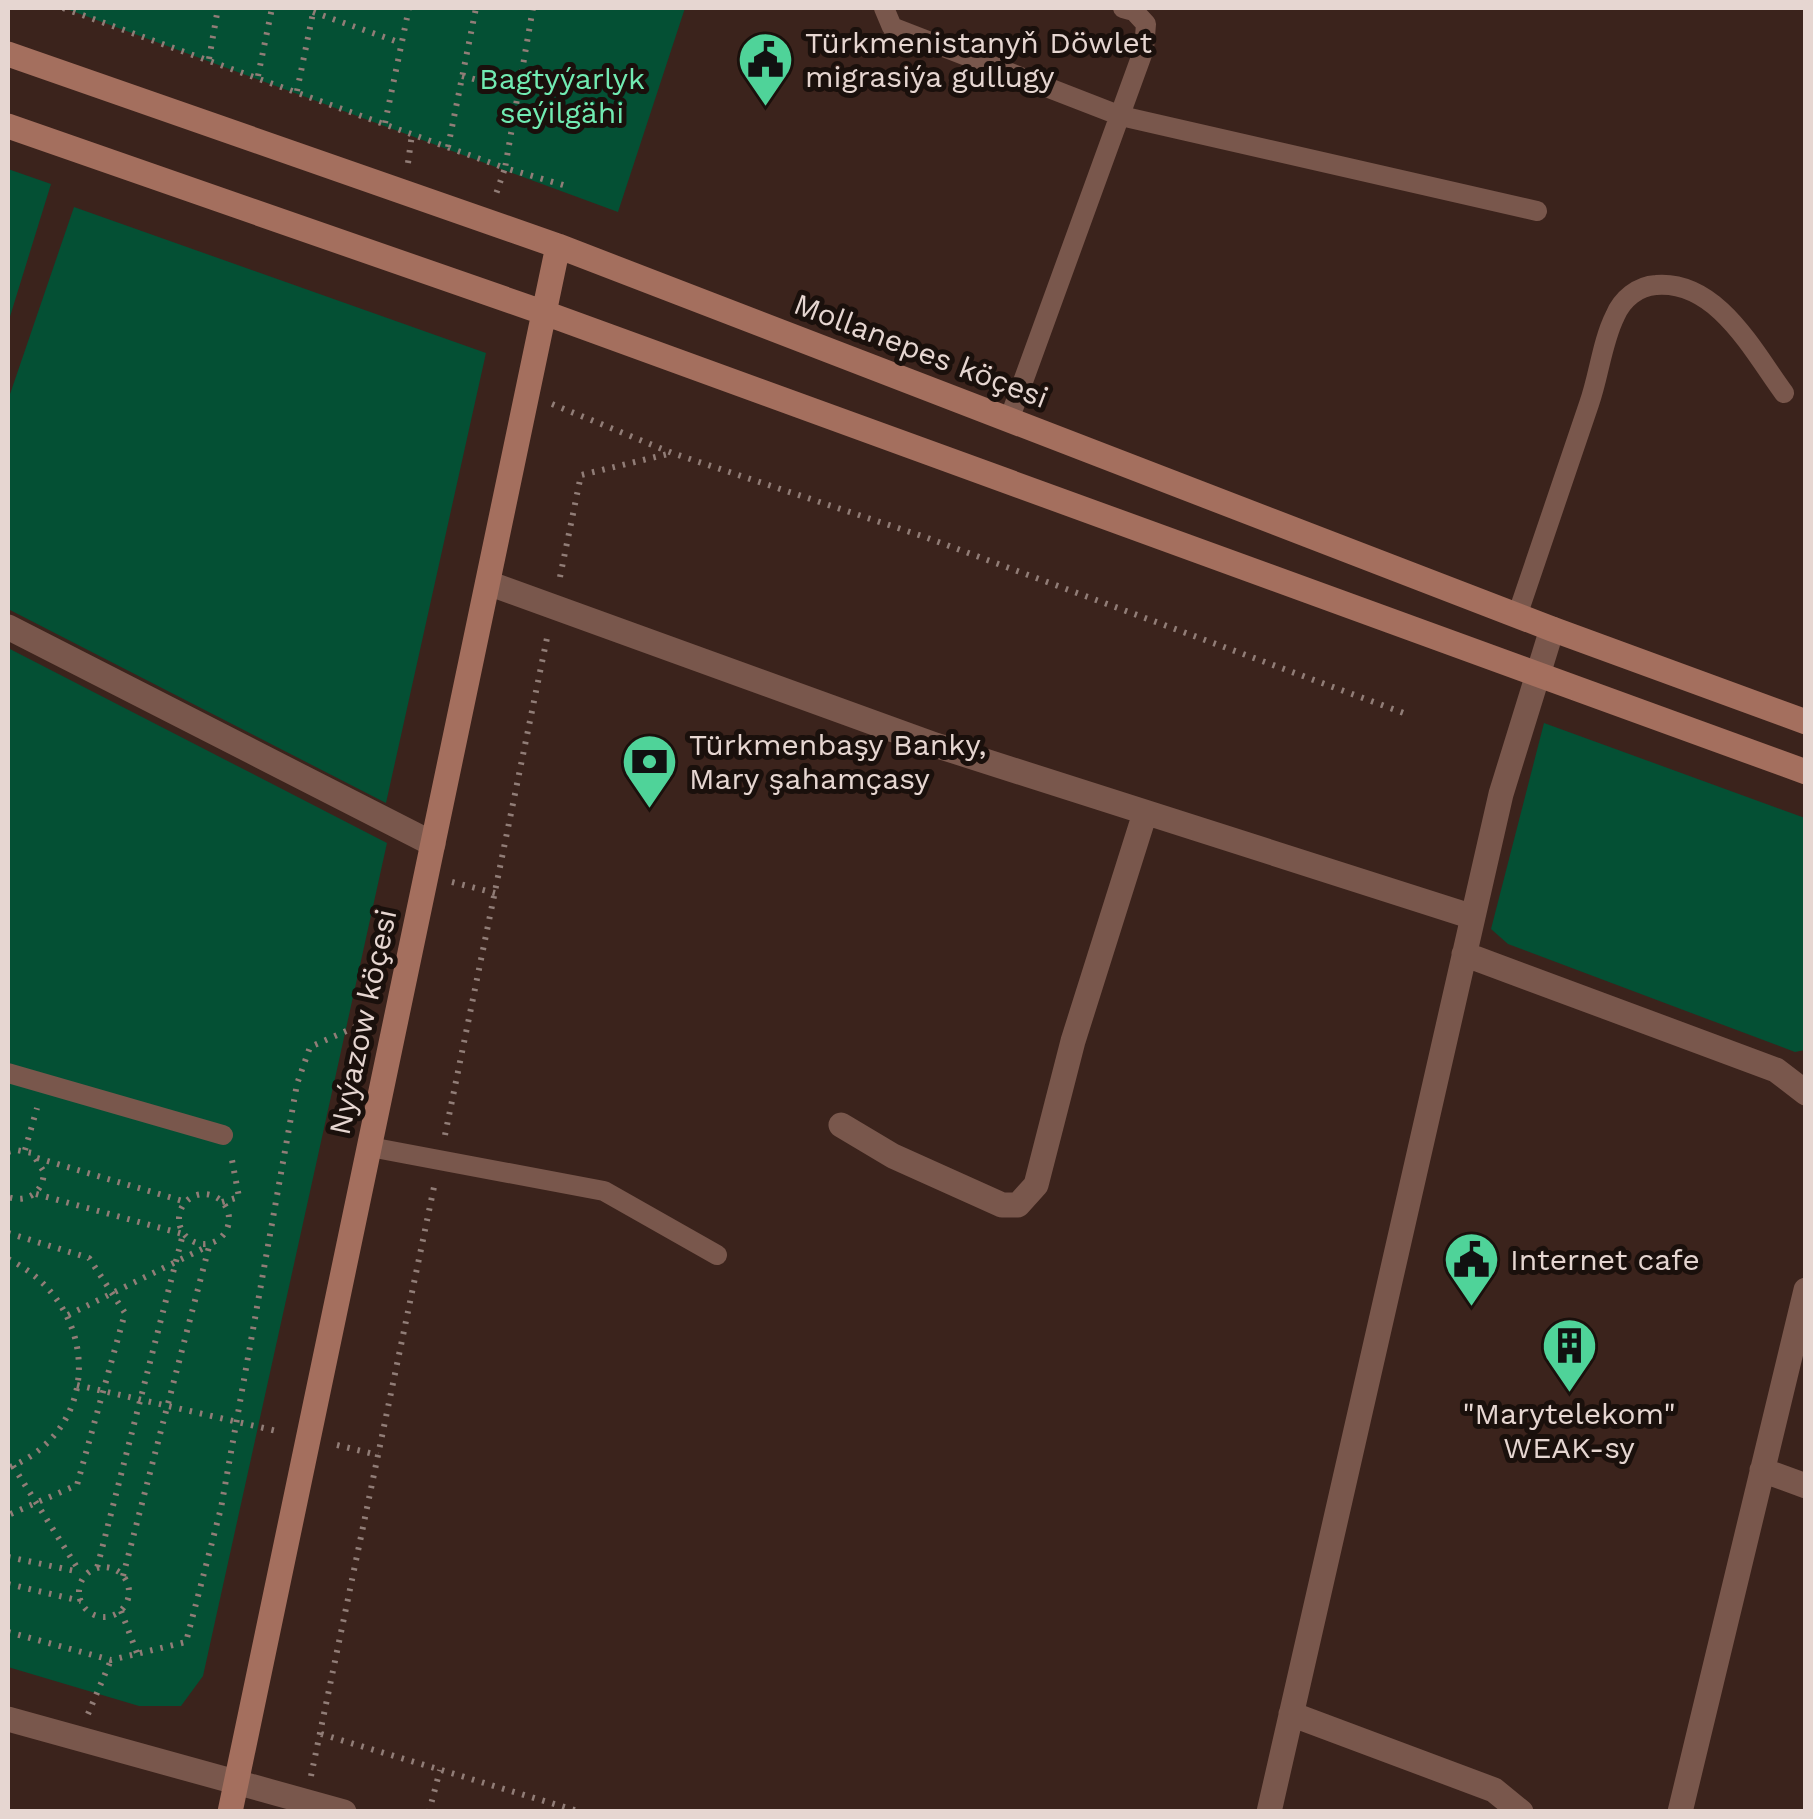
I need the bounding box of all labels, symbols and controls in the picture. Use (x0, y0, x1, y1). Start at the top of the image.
place label: Türkmenistanyň Döwlet migrasiýa gullugy (805, 25, 1152, 94)
public building icon: Türkmenistanyň Döwlet migrasiýa gullugy (736, 30, 796, 109)
park label: Bagtyýarlyk seýilgähi (479, 61, 645, 130)
street label: Mollanepes köçesi (789, 286, 1053, 415)
place label: Türkmenbaşy Banky, Mary şahamçasy (689, 727, 986, 796)
bank icon: Türkmenbaşy Banky, Mary şahamçasy (620, 732, 680, 811)
street label: Nyýazow köçesi (321, 906, 404, 1138)
public building icon: Internet cafe (1441, 1230, 1501, 1309)
place label: Internet cafe (1510, 1242, 1700, 1277)
building icon: "Marytelekom" WEAK-sy (1539, 1316, 1599, 1395)
place label: "Marytelekom" WEAK-sy (1462, 1396, 1676, 1465)

